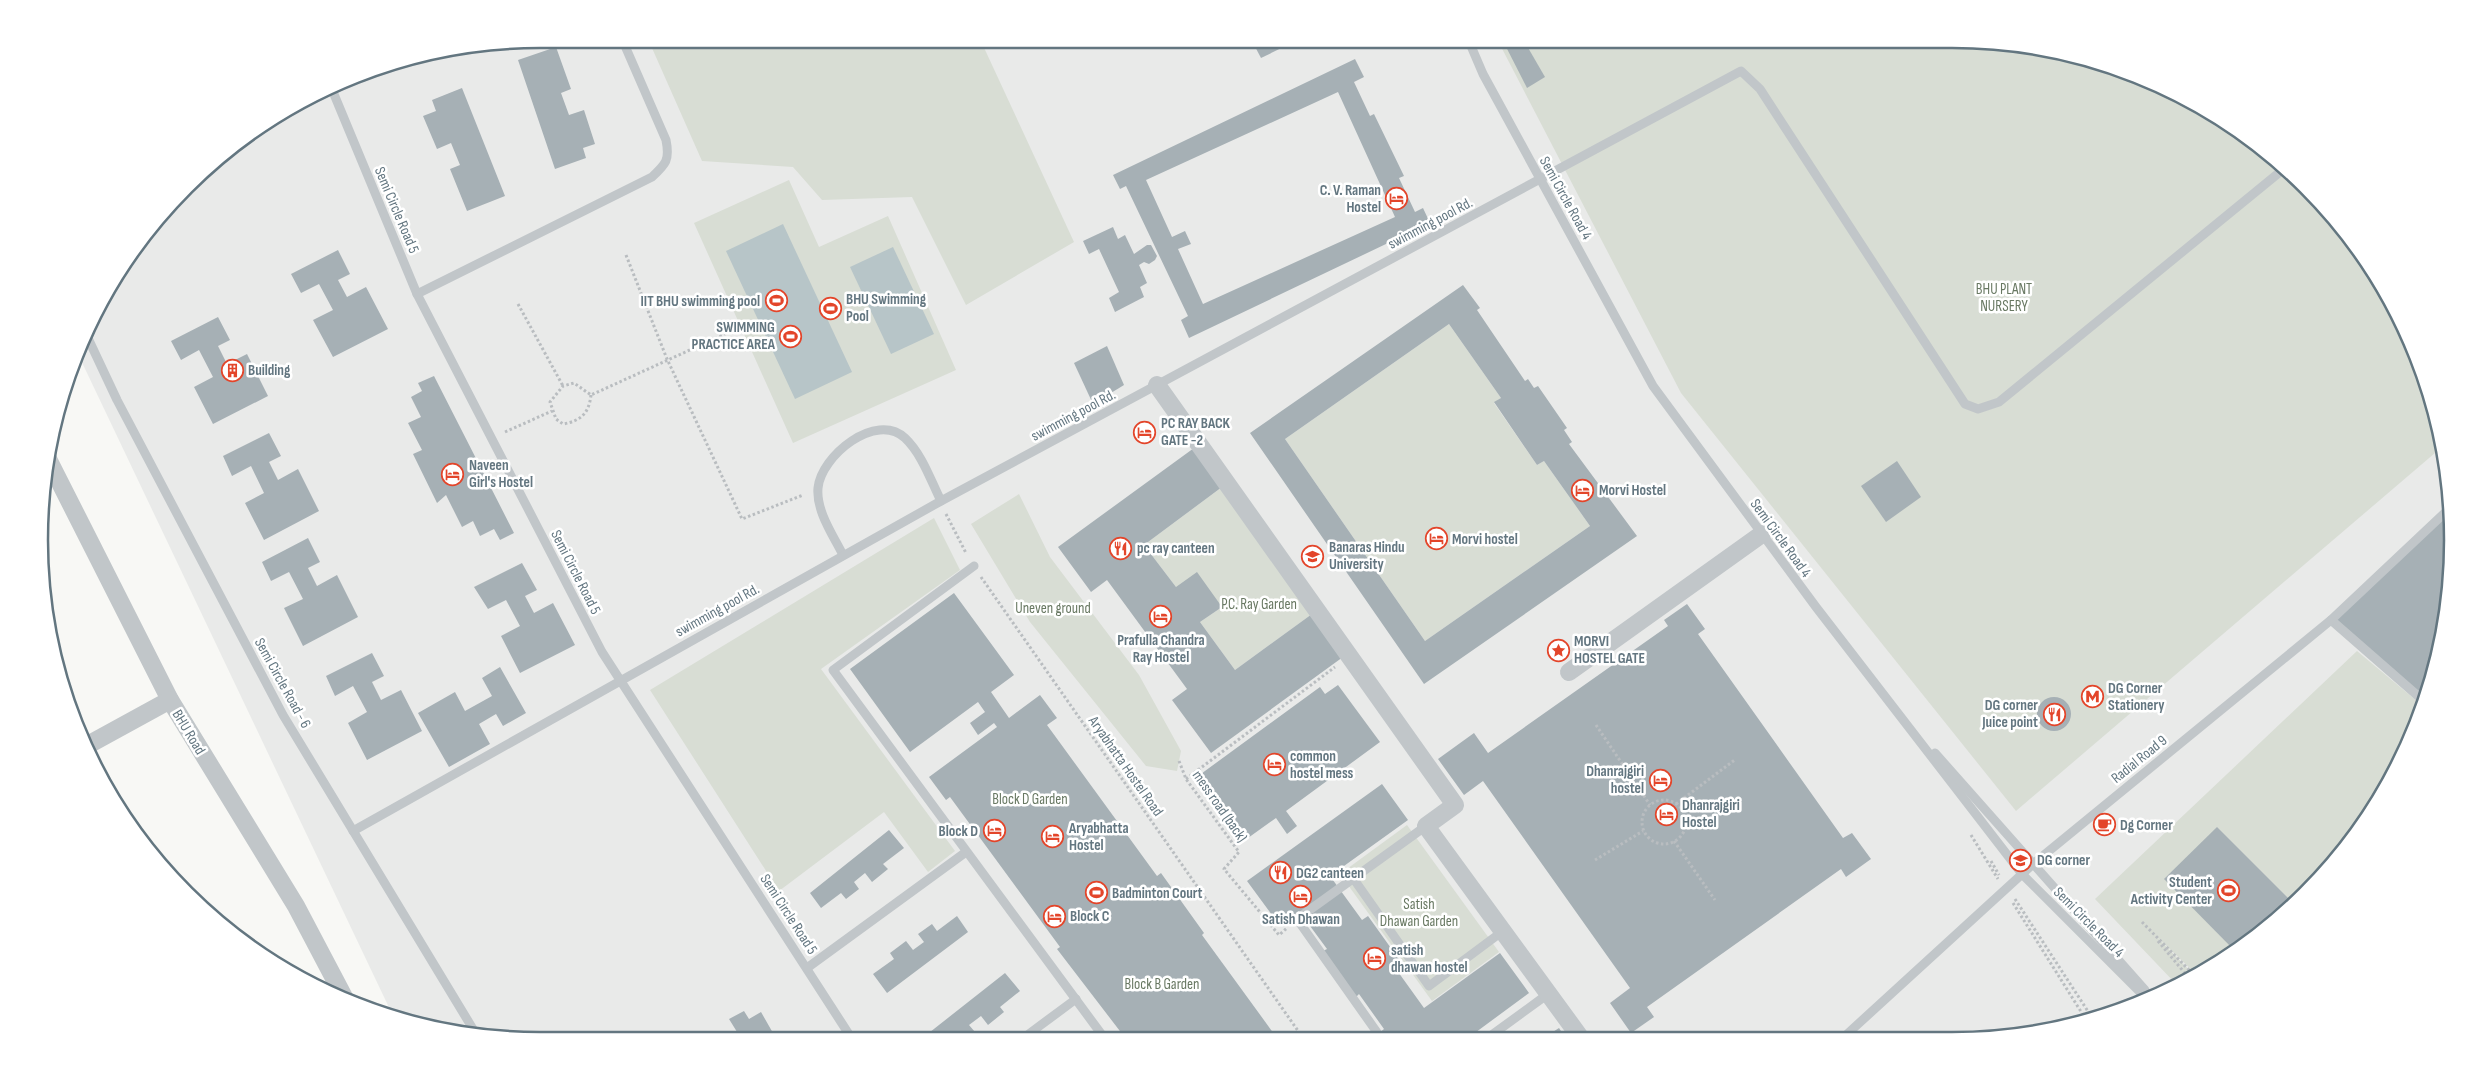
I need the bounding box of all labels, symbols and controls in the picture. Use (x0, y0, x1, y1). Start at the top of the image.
street label: Semi Circle Road 4 (1535, 153, 1596, 243)
street label: Semi Circle Road 5 (370, 164, 423, 256)
place label: C. V. Raman Hostel (1320, 181, 1381, 217)
hotel icon: C. V. Raman Hostel (1385, 187, 1409, 211)
street label: swimming pool Rd. (1385, 193, 1476, 254)
park label: BHU PLANT NURSERY (1976, 280, 2032, 316)
sports icon: IIT BHU swimming pool (764, 289, 788, 313)
place label: BHU Swimming Pool (846, 290, 927, 326)
place label: IIT BHU swimming pool (640, 292, 760, 311)
sports icon: BHU Swimming Pool (818, 296, 842, 320)
place label: SWIMMING PRACTICE AREA (692, 318, 776, 354)
sports icon: SWIMMING PRACTICE AREA (779, 324, 803, 348)
building icon: Building (220, 358, 244, 382)
place label: Building (248, 361, 291, 380)
street label: swimming pool Rd. (1028, 385, 1119, 446)
place label: PC RAY BACK GATE -2 (1161, 414, 1231, 450)
hotel icon: PC RAY BACK GATE -2 (1133, 420, 1157, 444)
place label: Naveen Girl's Hostel (469, 456, 533, 492)
hotel icon: Naveen Girl's Hostel (441, 462, 465, 486)
hotel icon: Morvi Hostel (1571, 478, 1595, 502)
place label: Morvi Hostel (1599, 481, 1666, 500)
street label: Semi Circle Road 4 (1746, 495, 1815, 581)
street label: Semi Circle Road 5 (546, 527, 605, 618)
hotel icon: Morvi hostel (1424, 527, 1448, 551)
place label: Morvi hostel (1452, 530, 1518, 549)
restaurant icon: pc ray canteen (1109, 536, 1133, 560)
place label: Banaras Hindu University (1329, 538, 1405, 574)
place label: pc ray canteen (1137, 539, 1215, 558)
school or university icon: Banaras Hindu University (1301, 544, 1325, 568)
street label: swimming pool Rd. (672, 579, 763, 641)
park label: P.C. Ray Garden (1221, 595, 1297, 614)
park label: Uneven ground (1015, 599, 1091, 618)
hotel icon: Prafulla Chandra Ray Hostel (1149, 605, 1173, 629)
place label: Prafulla Chandra Ray Hostel (1117, 631, 1205, 667)
place label: MORVI HOSTEL GATE (1574, 632, 1645, 668)
street label: Semi Circle Road - 6 (250, 635, 315, 732)
place icon: MORVI HOSTEL GATE (1546, 638, 1570, 662)
place label: DG Corner Stationery (2108, 679, 2165, 715)
metro station icon: DG Corner Stationery (2080, 685, 2104, 709)
place label: DG corner Juice point (1981, 696, 2038, 732)
restaurant icon: DG corner Juice point (2042, 702, 2066, 726)
street label: BHU Road (168, 706, 209, 758)
street label: Aryabhatta Hostel Road (1083, 712, 1167, 820)
street label: Radial Road 9 (2107, 731, 2171, 788)
place label: common hostel mess (1290, 747, 1354, 783)
hotel icon: common hostel mess (1262, 753, 1286, 777)
place label: Dhanrajgiri hostel (1586, 762, 1644, 798)
street label: mess road (back) (1188, 767, 1251, 846)
hotel icon: Dhanrajgiri hostel (1648, 768, 1672, 792)
park label: Block D Garden (992, 790, 1068, 809)
place label: Dhanrajgiri Hostel (1682, 796, 1740, 832)
hotel icon: Dhanrajgiri Hostel (1654, 802, 1678, 826)
cafe icon: Dg Corner (2092, 813, 2116, 837)
place label: Dg Corner (2120, 816, 2173, 835)
hotel icon: Block D (982, 819, 1006, 843)
place label: Aryabhatta Hostel (1068, 819, 1129, 855)
place label: Block D (939, 822, 978, 841)
hotel icon: Aryabhatta Hostel (1041, 825, 1065, 849)
school or university icon: DG corner (2009, 848, 2033, 872)
place label: DG corner (2037, 851, 2091, 870)
restaurant icon: DG2 canteen (1268, 861, 1292, 885)
place label: DG2 canteen (1296, 864, 1364, 883)
street label: Semi Circle Road 5 (756, 871, 822, 958)
place label: Student Activity Center (2130, 873, 2212, 909)
sports icon: Student Activity Center (2216, 879, 2240, 903)
sports icon: Badminton Court (1084, 881, 1108, 905)
street label: Semi Circle Road 4 (2049, 883, 2128, 962)
place label: Badminton Court (1112, 884, 1203, 903)
hotel icon: Satish Dhawan (1289, 884, 1313, 908)
park label: Satish Dhawan Garden (1380, 895, 1458, 931)
hotel icon: Block C (1042, 904, 1066, 928)
place label: Block C (1070, 907, 1110, 926)
place label: Satish Dhawan (1262, 910, 1340, 929)
place label: satish dhawan hostel (1391, 941, 1468, 977)
hotel icon: satish dhawan hostel (1363, 947, 1387, 971)
park label: Block B Garden (1125, 975, 1199, 994)

